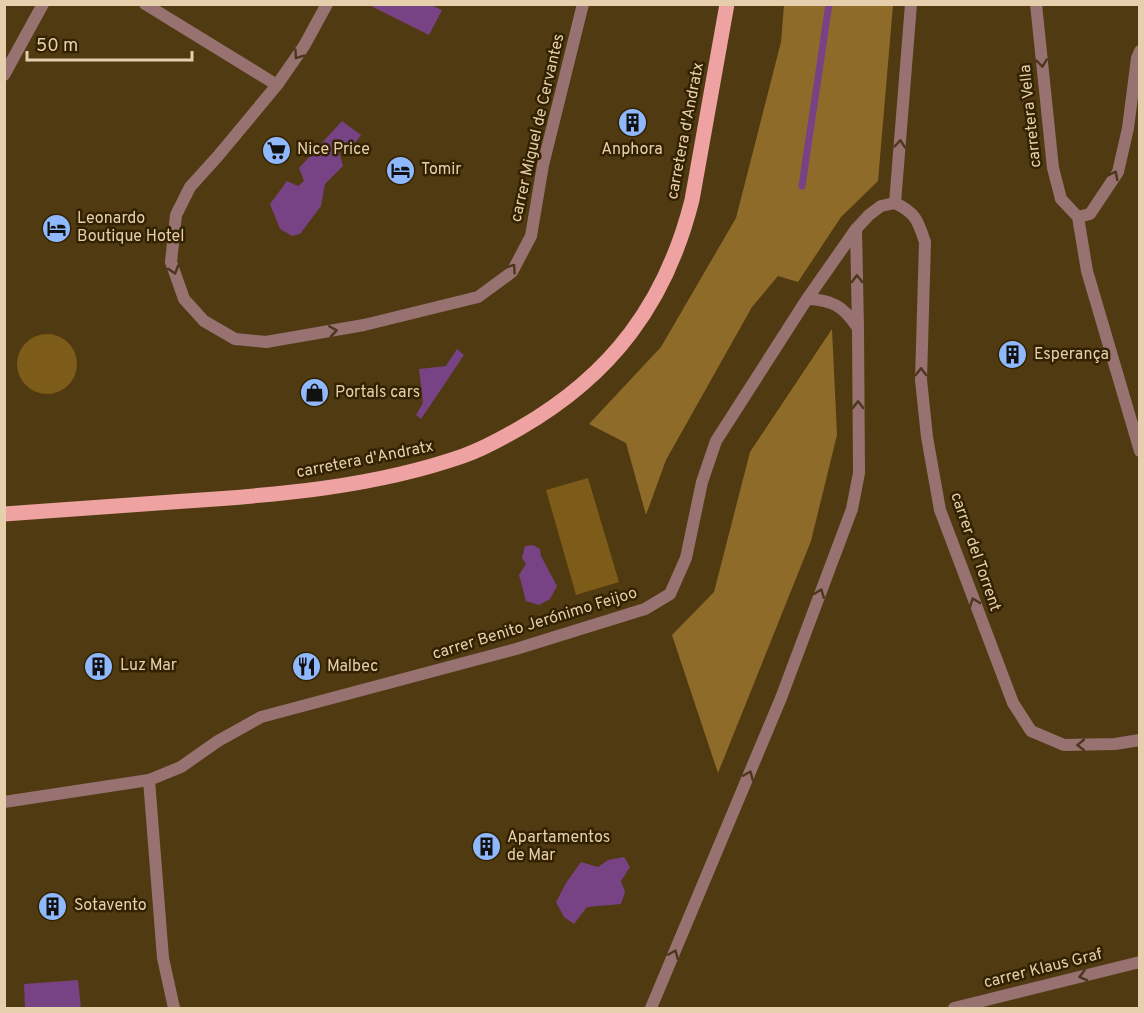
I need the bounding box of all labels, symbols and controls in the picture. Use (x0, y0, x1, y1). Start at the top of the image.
scale bar (27, 24, 192, 62)
street label: carrer Miguel de Cervantes (507, 32, 569, 224)
text: 50 m (36, 35, 78, 58)
one-way arrow (294, 48, 305, 59)
one-way arrow (1035, 58, 1048, 67)
street label: carretera d'Andratx (663, 61, 709, 201)
street label: carretera Vella (1016, 64, 1046, 168)
building icon: Anphora (616, 106, 648, 138)
supermarket icon: Nice Price (260, 134, 292, 166)
place label: Nice Price (297, 140, 370, 160)
place label: Anphora (601, 140, 663, 160)
one-way arrow (893, 140, 906, 149)
hotel icon: Tomir (384, 154, 416, 186)
place label: Tomir (421, 160, 462, 180)
one-way arrow (1107, 171, 1118, 181)
place label: Leonardo Boutique Hotel (77, 209, 184, 247)
hotel icon: Leonardo Boutique Hotel (40, 212, 72, 244)
one-way arrow (505, 263, 516, 274)
one-way arrow (167, 264, 179, 275)
one-way arrow (851, 274, 863, 283)
one-way arrow (328, 325, 337, 337)
building icon: Esperança (997, 339, 1029, 371)
place label: Esperança (1034, 345, 1109, 365)
one-way arrow (915, 367, 928, 376)
shop icon: Portals cars (298, 377, 330, 409)
place label: Portals cars (335, 383, 420, 403)
one-way arrow (852, 400, 864, 409)
street label: carretera d'Andratx (295, 437, 435, 483)
street label: carrer del Torrent (945, 490, 1005, 614)
street label: carrer Benito Jerónimo Feijoo (430, 583, 640, 665)
one-way arrow (813, 588, 826, 599)
one-way arrow (968, 597, 981, 607)
building icon: Luz Mar (83, 650, 115, 682)
restaurant icon: Malbec (290, 651, 322, 683)
place label: Luz Mar (120, 656, 177, 676)
place label: Malbec (327, 657, 378, 677)
one-way arrow (1077, 738, 1086, 751)
one-way arrow (742, 770, 754, 781)
place label: Apartamentos de Mar (507, 828, 610, 866)
building icon: Apartamentos de Mar (470, 831, 502, 863)
building icon: Sotavento (37, 890, 69, 922)
place label: Sotavento (74, 896, 147, 916)
street label: carrer Klaus Graf (982, 944, 1105, 993)
one-way arrow (666, 950, 678, 961)
one-way arrow (1078, 969, 1088, 982)

